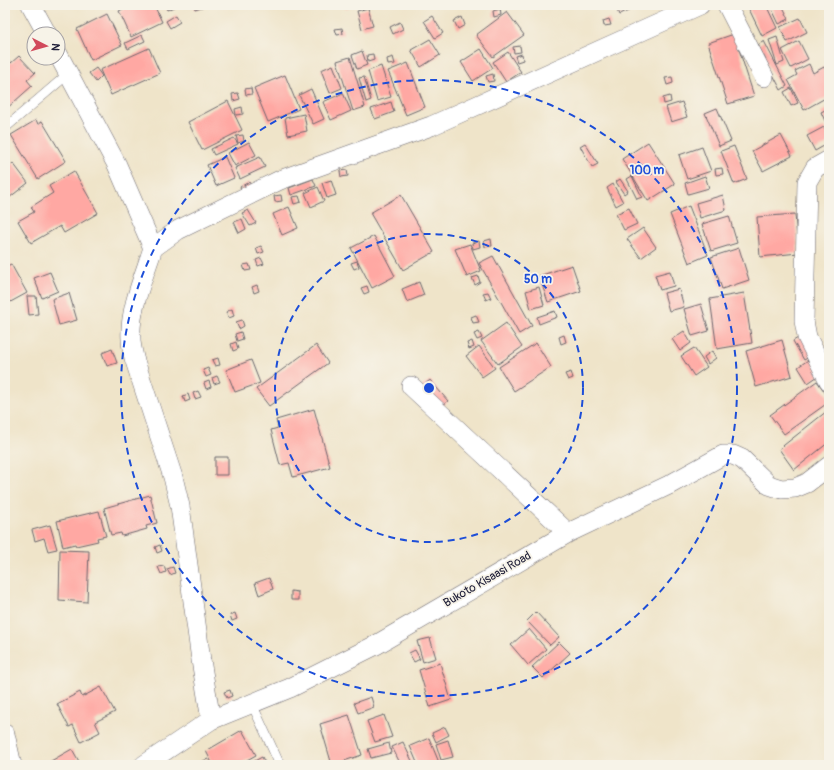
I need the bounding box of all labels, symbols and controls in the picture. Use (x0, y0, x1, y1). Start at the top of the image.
north arrow (26, 26, 66, 66)
text: N (49, 43, 62, 52)
text: 100 m (630, 163, 665, 178)
text: 50 m (524, 272, 552, 287)
centre of rings (422, 381, 436, 395)
street label: Bukoto Kisaasi Road (441, 548, 534, 611)

